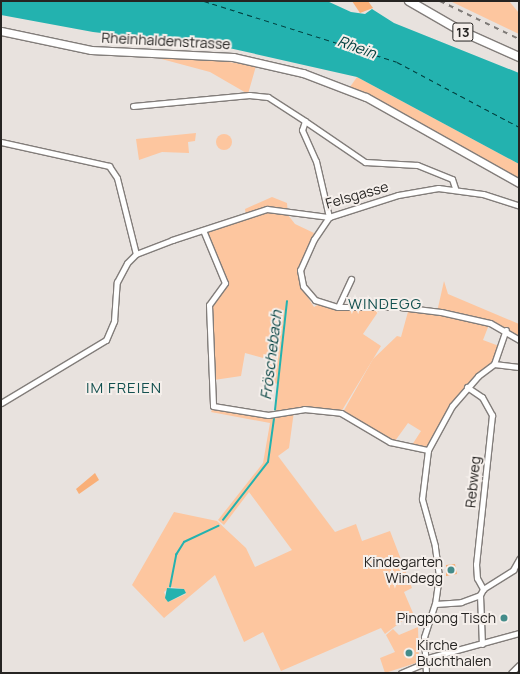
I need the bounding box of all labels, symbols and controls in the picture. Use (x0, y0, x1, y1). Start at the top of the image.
road number: 13 (452, 21, 474, 43)
street label: Rheinhaldenstrasse (101, 29, 231, 53)
water label: Rhein (335, 32, 379, 62)
street label: Felsgasse (324, 178, 390, 212)
district label: WINDEGG (348, 295, 422, 313)
water label: Fröschebach (257, 309, 285, 401)
district label: IM FREIEN (86, 379, 162, 397)
street label: Rebweg (462, 455, 484, 509)
place label: Kindegarten Windegg (364, 554, 443, 586)
marker: Kindegarten Windegg (446, 565, 456, 575)
place label: Pingpong Tisch (397, 610, 496, 626)
marker: Pingpong Tisch (499, 613, 509, 623)
place label: Kirche Buchthalen (417, 637, 491, 670)
marker: Kirche Buchthalen (404, 648, 414, 658)

